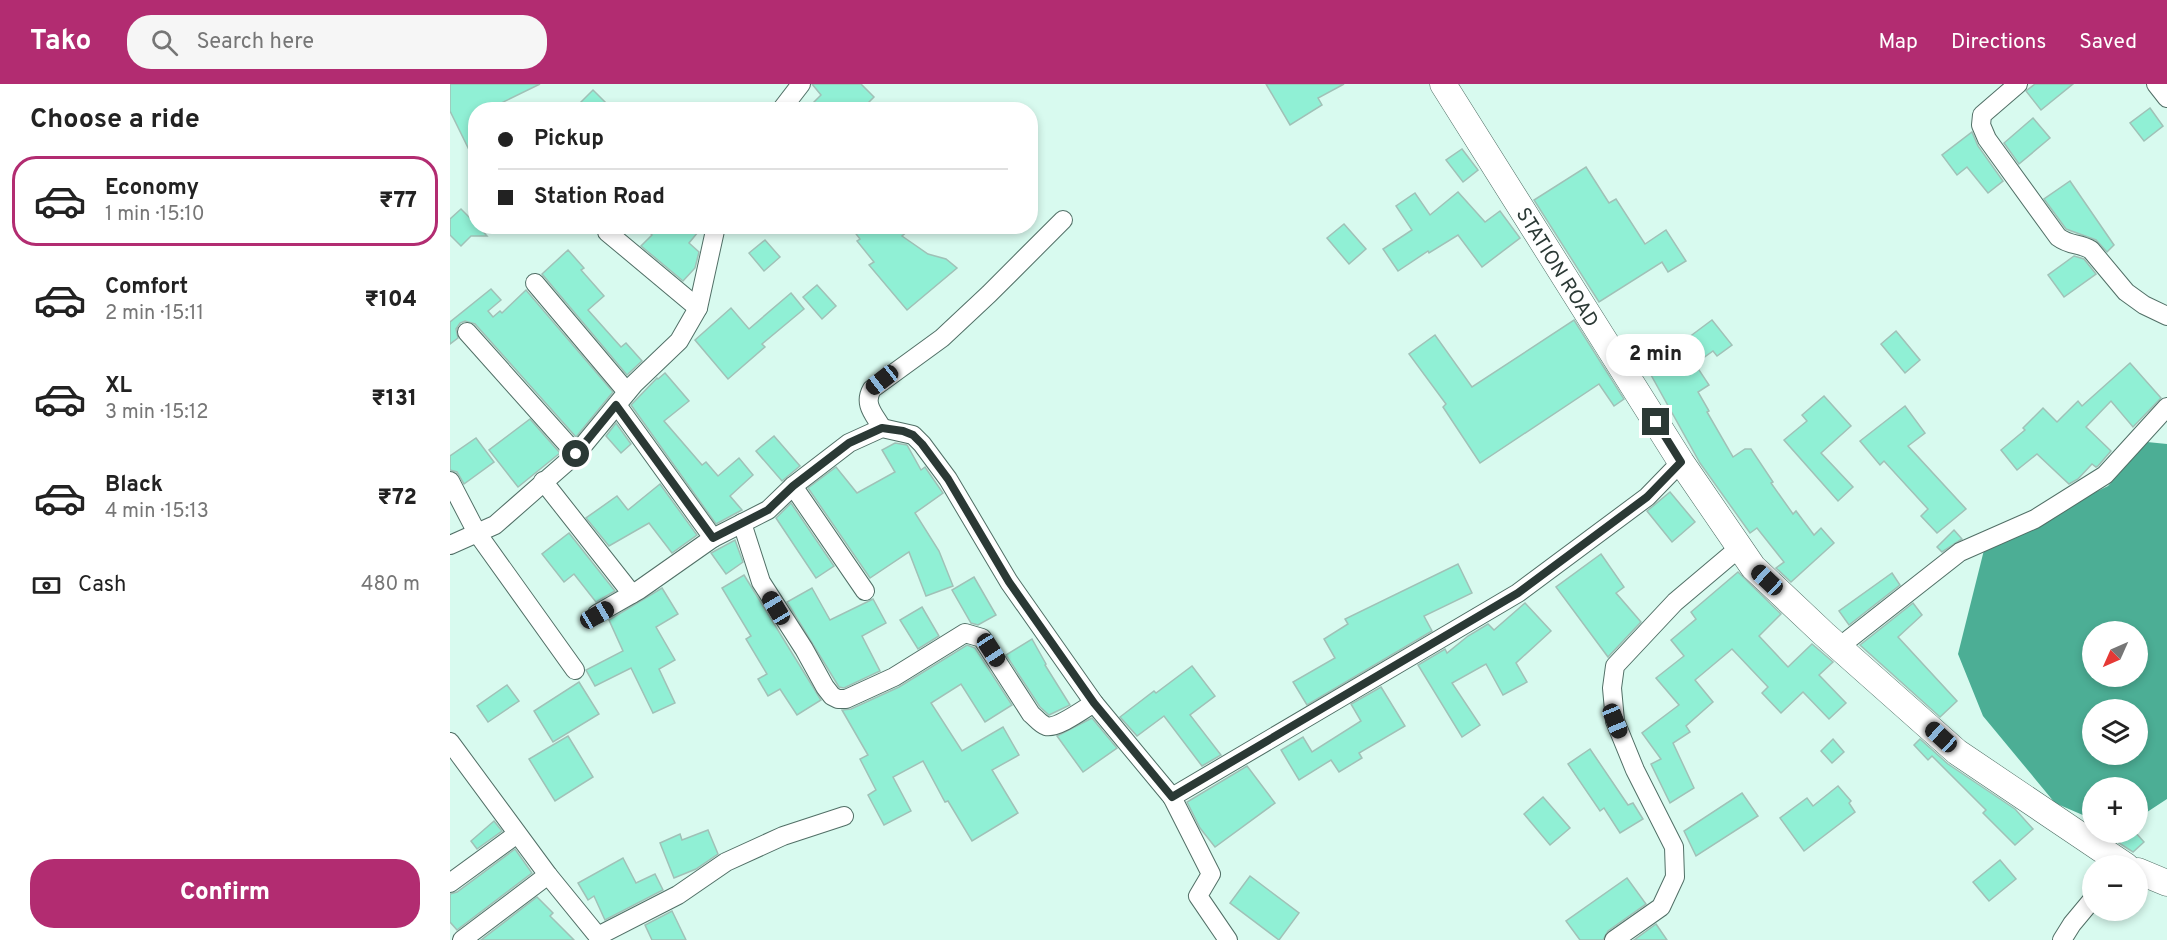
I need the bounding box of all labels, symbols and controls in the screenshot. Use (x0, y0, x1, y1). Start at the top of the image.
search box (127, 15, 547, 69)
text: Tako (30, 24, 91, 60)
icon: search (148, 26, 181, 59)
text: Search here (196, 29, 314, 56)
text: Map (1878, 29, 1918, 56)
text: Directions (1951, 29, 2046, 56)
text: Saved (2079, 29, 2137, 56)
text: Choose a ride (30, 103, 200, 137)
text: Pickup (534, 126, 604, 153)
icon: car (33, 174, 87, 228)
text: Economy (105, 175, 199, 202)
text: Station Road (534, 184, 665, 211)
text: ₹77 (379, 188, 417, 215)
text: 1 min · 15:10 (105, 202, 205, 228)
street label: STATION ROAD (1509, 203, 1604, 333)
icon: car (33, 273, 87, 327)
text: Comfort (105, 274, 188, 301)
text: ₹104 (365, 287, 417, 314)
text: 2 min · 15:11 (105, 301, 204, 327)
callout: 2 min (1606, 335, 1706, 377)
text: 2 min (1629, 342, 1682, 368)
car (862, 362, 902, 398)
icon: car (33, 372, 87, 426)
text: XL (105, 373, 132, 400)
text: ₹131 (371, 386, 417, 413)
text: 3 min · 15:12 (105, 400, 209, 426)
route end (1642, 408, 1669, 435)
route start (562, 440, 589, 467)
icon: car (33, 471, 87, 525)
text: Black (105, 472, 163, 499)
text: ₹72 (377, 485, 417, 512)
text: 4 min · 15:13 (105, 499, 209, 525)
car (1748, 561, 1786, 599)
icon: cash (30, 569, 63, 602)
text: Cash (78, 572, 127, 599)
text: 480 m (361, 572, 420, 598)
car (759, 588, 793, 628)
car (577, 598, 617, 632)
north arrow (2082, 621, 2148, 687)
map controls (2082, 621, 2148, 921)
car (974, 630, 1008, 670)
button: layers (2082, 699, 2148, 765)
car (1600, 701, 1630, 741)
car (1922, 718, 1960, 756)
button: + (2082, 777, 2148, 843)
button: − (2082, 855, 2148, 921)
button: Confirm (30, 859, 420, 928)

